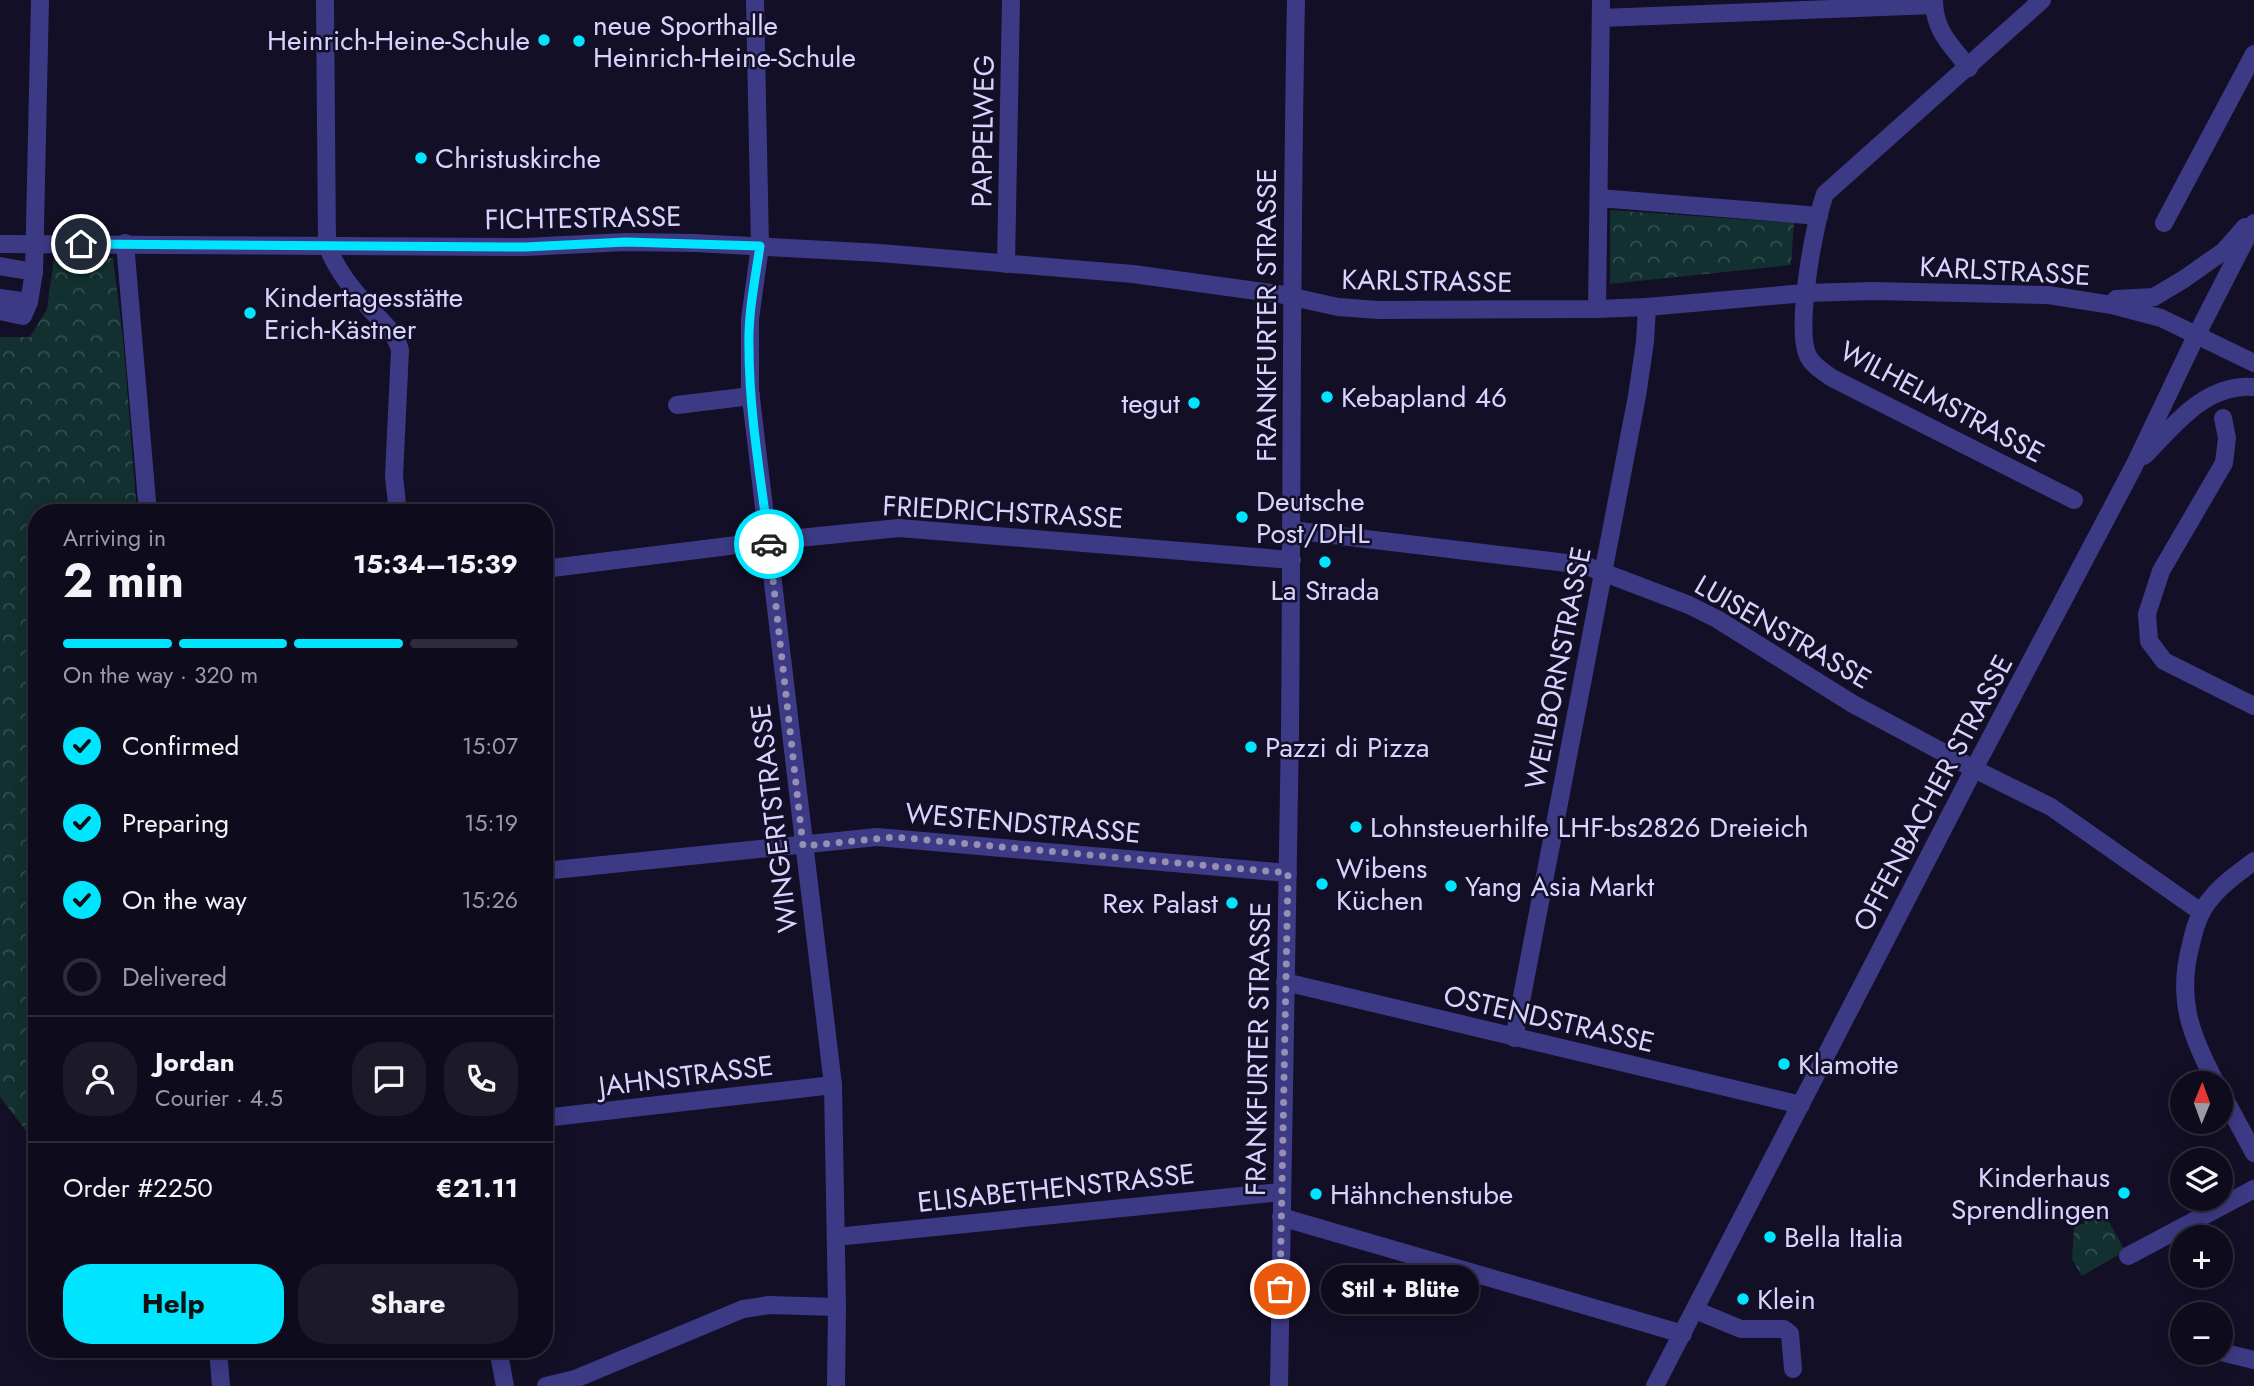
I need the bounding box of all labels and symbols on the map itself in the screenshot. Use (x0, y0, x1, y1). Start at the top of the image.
place label: neue Sporthalle Heinrich-Heine-Schule (593, 5, 856, 78)
place label: Heinrich-Heine-Schule (267, 20, 530, 61)
marker: Heinrich-Heine-Schule (536, 32, 552, 48)
marker: neue Sporthalle Heinrich-Heine-Schule (571, 33, 587, 49)
street label: PAPPELWEG (961, 54, 1005, 208)
place label: Christuskirche (435, 138, 601, 179)
marker: Christuskirche (413, 150, 429, 166)
street label: FRANKFURTER STRASSE (1246, 168, 1287, 462)
street label: FICHTESTRASSE (484, 196, 682, 240)
pin (51, 214, 111, 274)
street label: KARLSTRASSE (1918, 246, 2092, 296)
street label: KARLSTRASSE (1341, 259, 1513, 303)
place label: Kindertagesstätte Erich-Kästner (264, 277, 463, 350)
marker: Kindertagesstätte Erich-Kästner (242, 305, 258, 321)
street label: WILHELMSTRASSE (1832, 331, 2052, 473)
place label: Kebapland 46 (1341, 377, 1507, 418)
place label: tegut (1121, 383, 1180, 424)
marker: Kebapland 46 (1319, 389, 1335, 405)
marker: tegut (1186, 395, 1202, 411)
place label: Deutsche Post/DHL (1256, 481, 1370, 554)
street label: FRIEDRICHSTRASSE (881, 485, 1125, 539)
courier (734, 509, 804, 579)
marker: Deutsche Post/DHL (1234, 509, 1250, 525)
street label: WEILBORNSTRASSE (1514, 543, 1602, 793)
marker: La Strada (1317, 554, 1333, 570)
street label: LUISENSTRASSE (1687, 565, 1879, 699)
place label: La Strada (1270, 570, 1380, 611)
street label: OFFENBACHER STRASSE (1843, 648, 2023, 938)
street label: WINGERTSTRASSE (740, 701, 808, 935)
place label: Pazzi di Pizza (1265, 727, 1430, 768)
marker: Pazzi di Pizza (1243, 739, 1259, 755)
street label: WESTENDSTRASSE (904, 792, 1142, 854)
place label: Lohnsteuerhilfe LHF-bs2826 Dreieich (1370, 807, 1809, 848)
marker: Lohnsteuerhilfe LHF-bs2826 Dreieich (1348, 819, 1364, 835)
place label: Wibens Küchen (1336, 848, 1427, 921)
place label: Yang Asia Markt (1465, 866, 1654, 907)
marker: Wibens Küchen (1314, 876, 1330, 892)
marker: Yang Asia Markt (1443, 878, 1459, 894)
place label: Rex Palast (1102, 883, 1218, 924)
marker: Rex Palast (1224, 895, 1240, 911)
street label: FRANKFURTER STRASSE (1235, 902, 1281, 1196)
street label: OSTENDSTRASSE (1440, 975, 1658, 1063)
place label: Klamotte (1798, 1044, 1899, 1085)
street label: JAHNSTRASSE (592, 1045, 776, 1108)
marker: Klamotte (1776, 1056, 1792, 1072)
north arrow (2170, 1071, 2233, 1134)
street label: ELISABETHENSTRASSE (915, 1153, 1197, 1223)
place label: Kinderhaus Sprendlingen (1951, 1157, 2110, 1230)
place label: Hähnchenstube (1330, 1174, 1513, 1215)
marker: Kinderhaus Sprendlingen (2116, 1185, 2132, 1201)
marker: Hähnchenstube (1308, 1186, 1324, 1202)
place label: Bella Italia (1784, 1217, 1903, 1258)
marker: Bella Italia (1762, 1229, 1778, 1245)
pin (1250, 1259, 1310, 1319)
callout: Stil + Blüte (1322, 1264, 1480, 1314)
place label: Klein (1757, 1279, 1816, 1320)
marker: Klein (1735, 1291, 1751, 1307)

